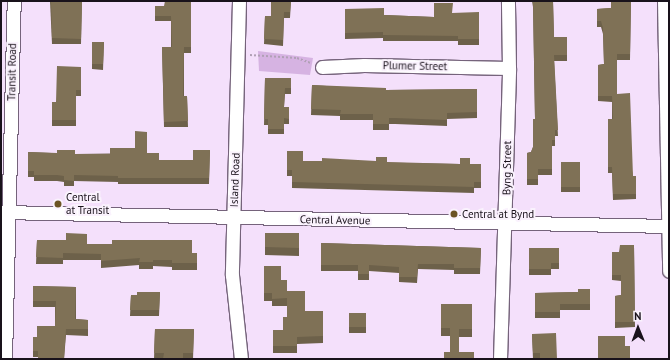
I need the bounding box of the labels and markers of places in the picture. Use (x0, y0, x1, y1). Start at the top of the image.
place label: Central at Transit (66, 191, 110, 217)
marker: Central at Transit (53, 199, 63, 209)
place label: Central at Bynd (462, 207, 534, 221)
marker: Central at Bynd (449, 209, 459, 219)

